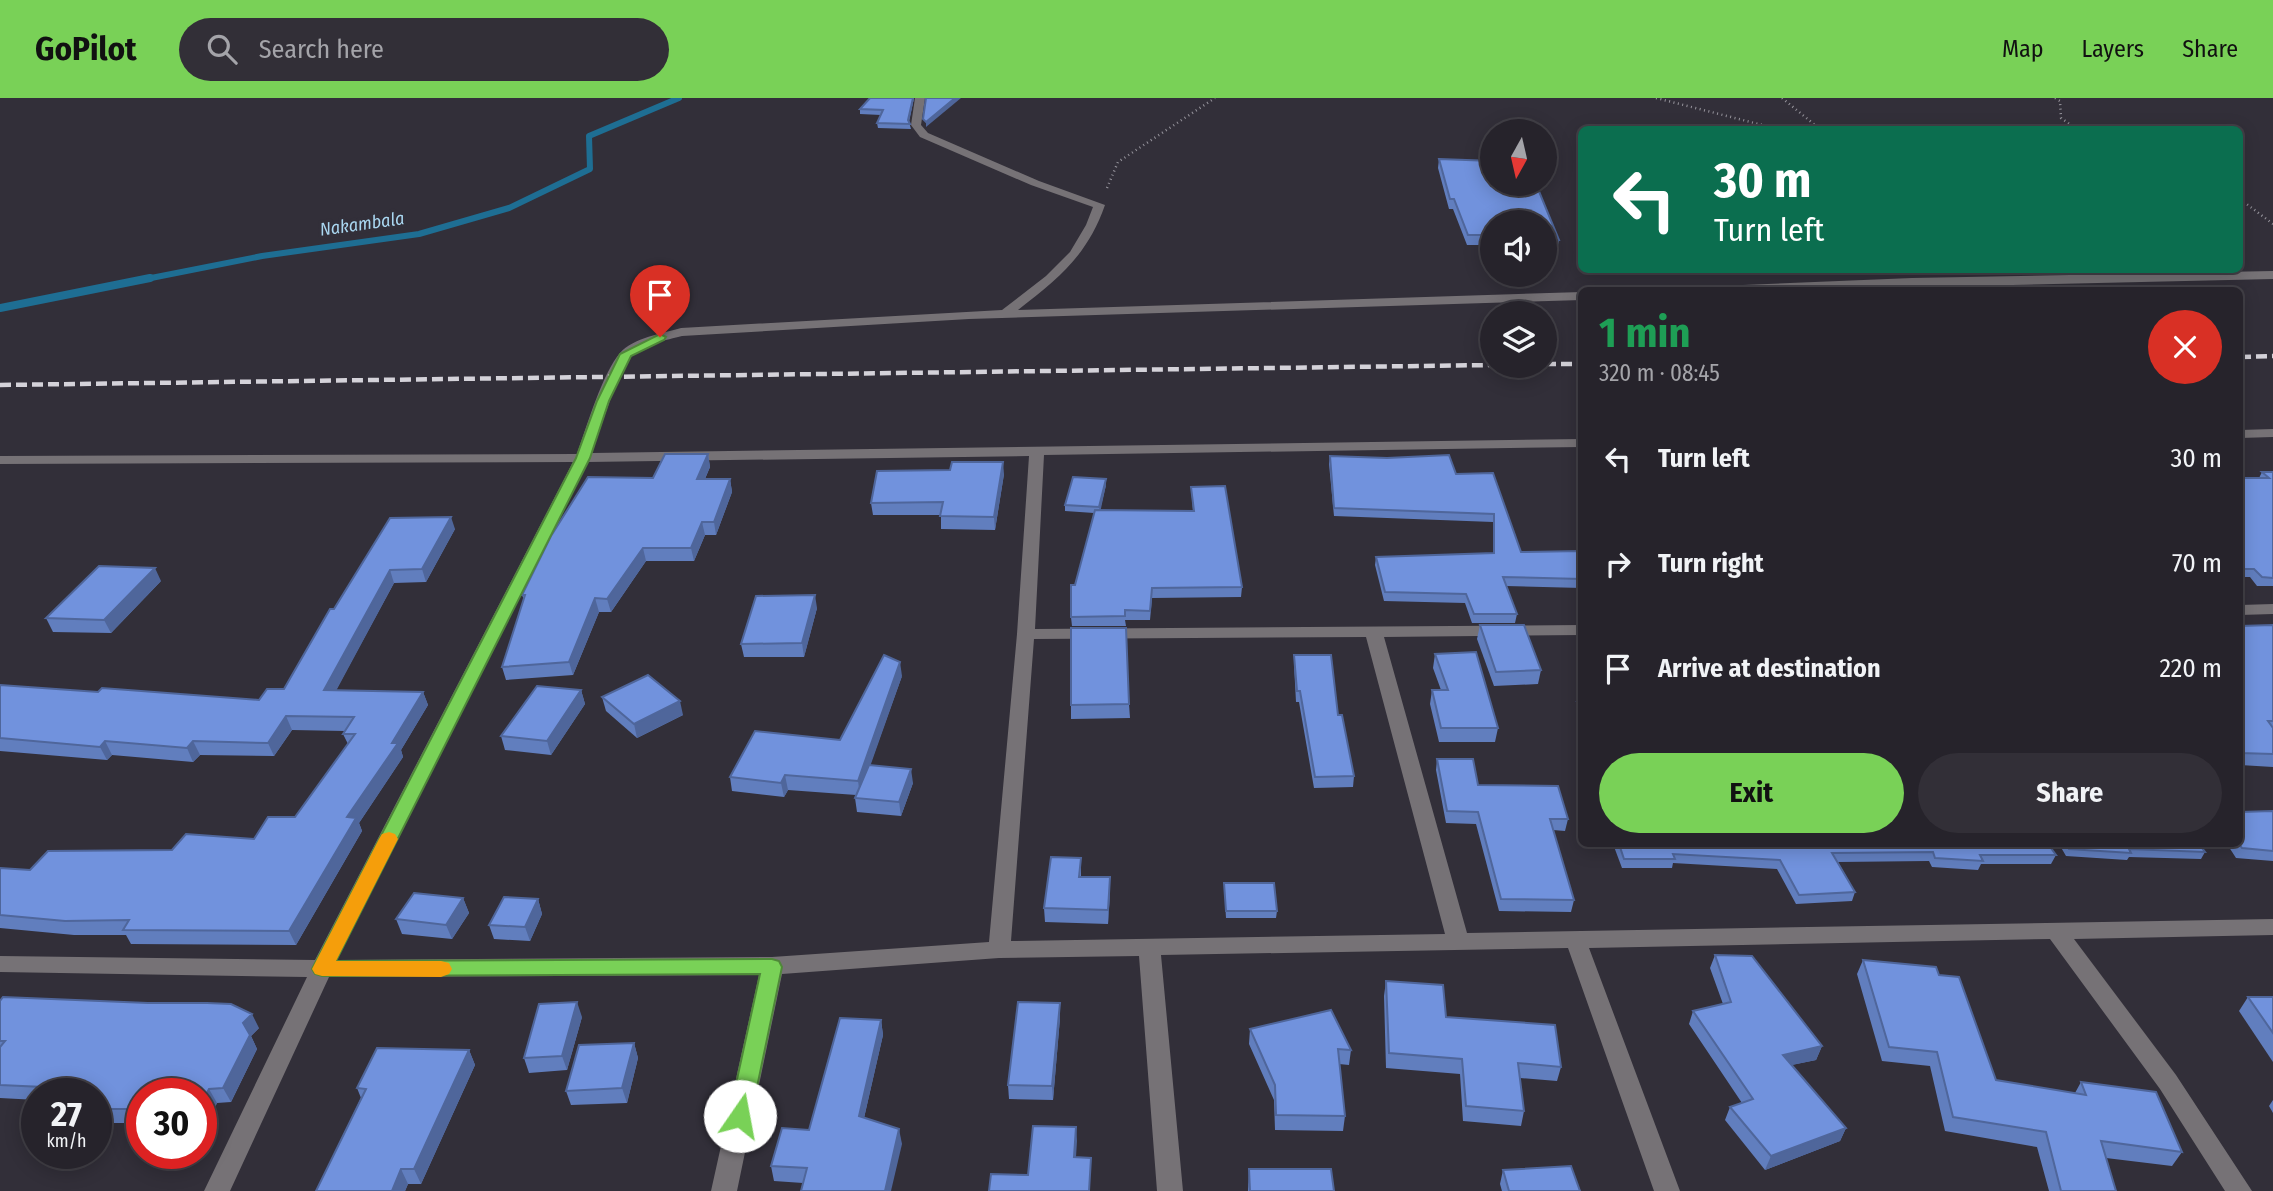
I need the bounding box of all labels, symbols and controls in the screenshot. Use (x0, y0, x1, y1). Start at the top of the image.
search box (179, 18, 669, 81)
text: GoPilot (35, 29, 137, 69)
icon: search (203, 30, 241, 68)
text: Search here (259, 34, 384, 65)
text: Map (2002, 35, 2044, 63)
text: Layers (2082, 35, 2144, 63)
text: Share (2182, 35, 2238, 63)
north arrow (1480, 119, 1558, 196)
map controls (1480, 119, 1557, 378)
text: 30 m (1714, 151, 1812, 210)
icon: left (1599, 154, 1690, 245)
water label: Nakambala (318, 207, 406, 241)
button: sound (1480, 210, 1557, 287)
text: Turn left (1714, 211, 1824, 249)
pin (630, 265, 690, 337)
icon: arrive (641, 276, 679, 314)
button: layers (1480, 301, 1557, 378)
text: 1 min (1599, 308, 1690, 358)
button: close (2148, 310, 2222, 384)
text: 320 m · 08:45 (1599, 359, 1720, 387)
icon: left (1599, 440, 1637, 478)
text: Turn left (1658, 443, 1750, 474)
text: 30 m (2171, 443, 2222, 474)
icon: right (1599, 545, 1637, 583)
text: Turn right (1658, 548, 1764, 579)
text: 70 m (2172, 548, 2222, 579)
icon: arrive (1599, 650, 1637, 688)
text: Arrive at destination (1658, 653, 1881, 684)
text: 220 m (2159, 653, 2222, 684)
button: Exit (1599, 753, 1904, 833)
button: Share (1918, 753, 2222, 833)
speed limit sign: 30 (126, 1078, 217, 1169)
position arrow (703, 1079, 777, 1153)
text: 27 (51, 1093, 82, 1135)
text: km/h (46, 1130, 87, 1152)

